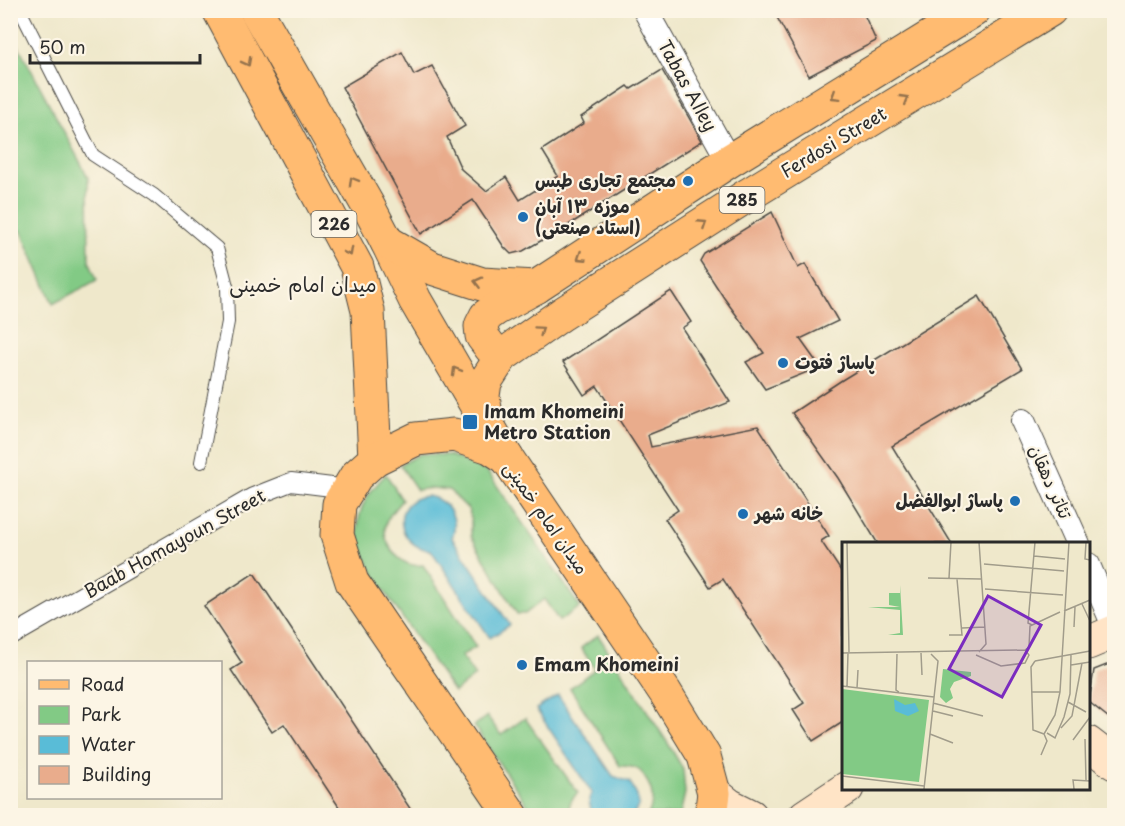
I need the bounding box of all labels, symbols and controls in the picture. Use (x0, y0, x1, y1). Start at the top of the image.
scale bar (30, 27, 200, 65)
text: 50 m (39, 33, 86, 60)
street label: Tabas Alley (652, 35, 725, 136)
one-way arrow (240, 56, 251, 66)
one-way arrow (831, 89, 841, 101)
one-way arrow (899, 95, 909, 107)
street label: Ferdosi Street (775, 99, 891, 184)
place label: مجتمع تجاری طبس (535, 166, 676, 194)
marker: مجتمع تجاری طبس (681, 174, 695, 188)
one-way arrow (349, 177, 361, 187)
road number: 285 (720, 187, 764, 213)
place label: موزه ۱۳ آبان (استاد صنعتی) (535, 192, 641, 240)
marker: موزه ۱۳ آبان (استاد صنعتی) (516, 210, 530, 224)
road number: 226 (312, 211, 356, 237)
one-way arrow (696, 220, 707, 231)
one-way arrow (342, 246, 353, 257)
one-way arrow (577, 250, 588, 261)
district label: میدان امام خمینی (229, 269, 377, 300)
one-way arrow (473, 277, 483, 290)
one-way arrow (533, 326, 544, 337)
place label: پاساژ فتوت (795, 348, 875, 375)
marker: پاساژ فتوت (776, 356, 790, 370)
one-way arrow (452, 367, 463, 377)
place label: Imam Khomeini Metro Station (484, 397, 624, 445)
marker: Imam Khomeini Metro Station (461, 413, 479, 431)
street label: تئاتر دهقان (1023, 440, 1080, 523)
street label: میدان امام خمینی (497, 455, 596, 580)
street label: Baab Homayoun Street (79, 481, 270, 604)
place label: پاساژ ابوالفضل (895, 486, 1004, 513)
marker: پاساژ ابوالفضل (1008, 494, 1022, 508)
place label: خانه شهر (753, 499, 823, 526)
marker: خانه شهر (736, 507, 750, 521)
inset map (842, 542, 1089, 790)
place label: Emam Khomeini (534, 650, 679, 677)
marker: Emam Khomeini (515, 658, 529, 672)
legend (27, 661, 222, 799)
text: Road (81, 670, 125, 697)
text: Park (81, 700, 121, 727)
text: Water (81, 730, 136, 757)
text: Building (81, 760, 151, 787)

